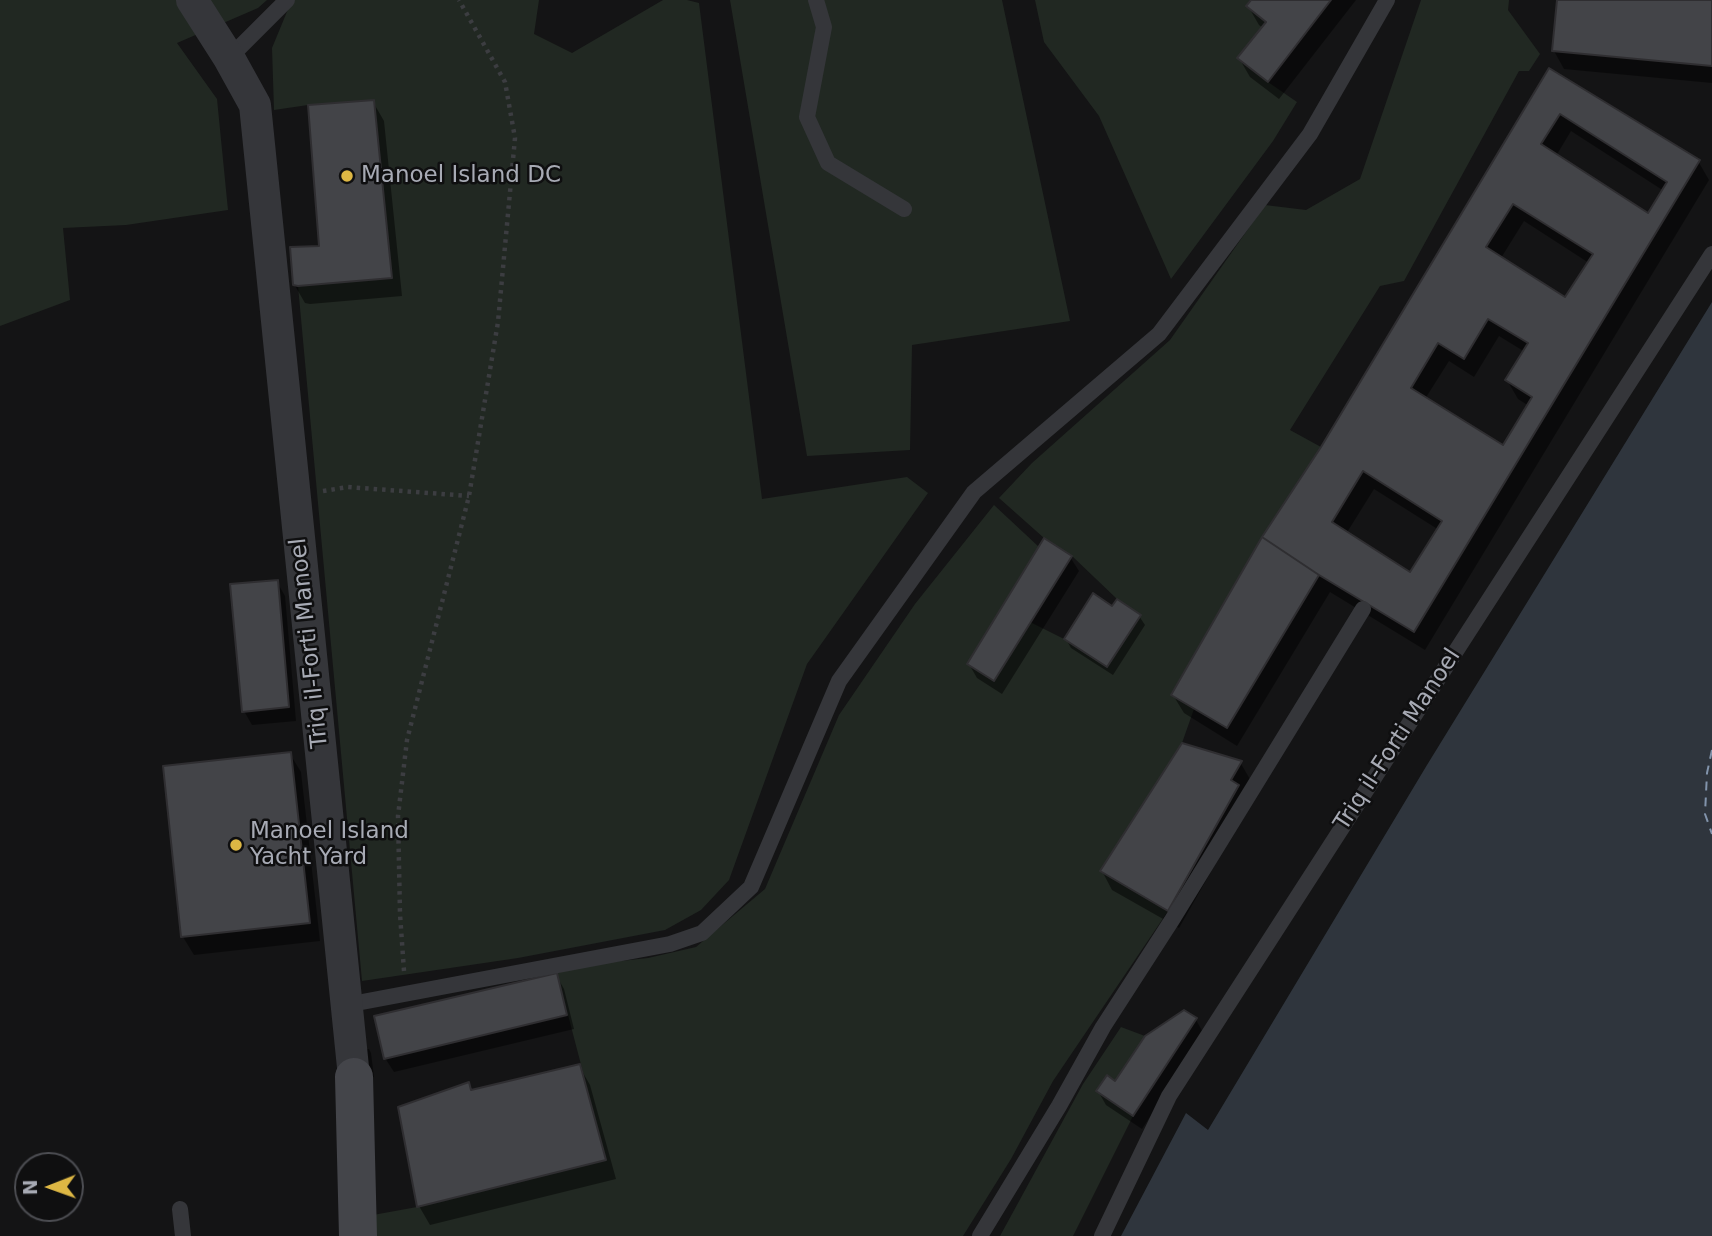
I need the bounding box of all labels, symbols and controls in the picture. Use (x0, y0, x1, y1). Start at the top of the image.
place label: Manoel Island DC (361, 162, 561, 190)
marker: Manoel Island DC (339, 168, 355, 184)
street label: Triq il-Forti Manoel (285, 536, 335, 750)
street label: Triq il-Forti Manoel (1329, 644, 1467, 836)
place label: Manoel Island Yacht Yard (250, 818, 409, 872)
marker: Manoel Island Yacht Yard (228, 837, 244, 853)
north arrow (14, 1152, 84, 1222)
text: N (19, 1179, 41, 1195)

